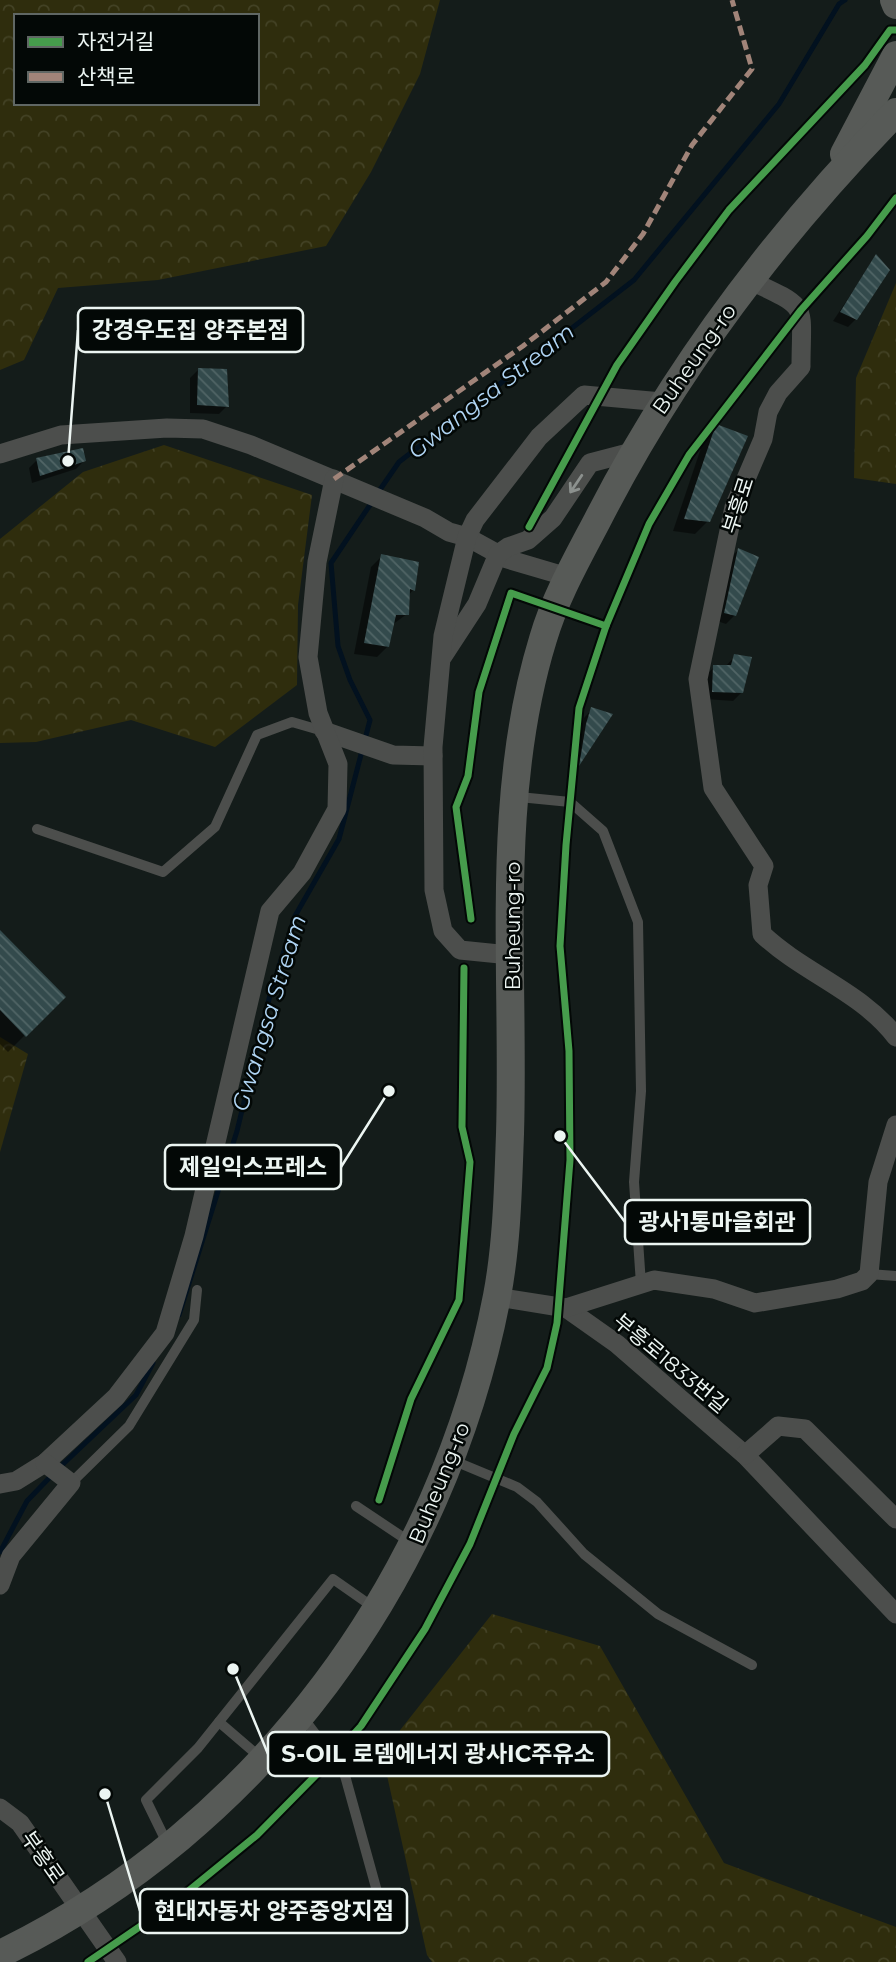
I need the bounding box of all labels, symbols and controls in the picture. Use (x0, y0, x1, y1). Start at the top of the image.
legend (14, 14, 259, 105)
text: 자전거길 (77, 29, 154, 54)
text: 산책로 (77, 64, 135, 89)
street label: Buheung-ro (647, 299, 741, 419)
callout: 강경우도집 양주본점 (78, 308, 303, 352)
text: 강경우도집 양주본점 (92, 316, 288, 344)
water label: Gwangsa Stream (402, 317, 580, 465)
one-way arrow (569, 474, 583, 493)
street label: 부흥로 (717, 474, 759, 536)
street label: Buheung-ro (500, 862, 525, 990)
water label: Gwangsa Stream (226, 911, 312, 1115)
callout: 제일익스프레스 (165, 1145, 341, 1189)
text: 제일익스프레스 (179, 1153, 327, 1181)
callout: 광사1통마을회관 (625, 1200, 810, 1244)
text: 광사1통마을회관 (638, 1208, 796, 1236)
street label: 부흥로1833번길 (609, 1308, 733, 1418)
street label: Buheung-ro (403, 1419, 475, 1547)
callout: S-OIL 로뎀에너지 광사IC주유소 (268, 1732, 609, 1776)
text: S-OIL 로뎀에너지 광사IC주유소 (281, 1740, 595, 1768)
street label: 부흥로 (16, 1826, 70, 1888)
callout: 현대자동차 양주중앙지점 (140, 1889, 407, 1933)
text: 현대자동차 양주중앙지점 (154, 1897, 394, 1925)

